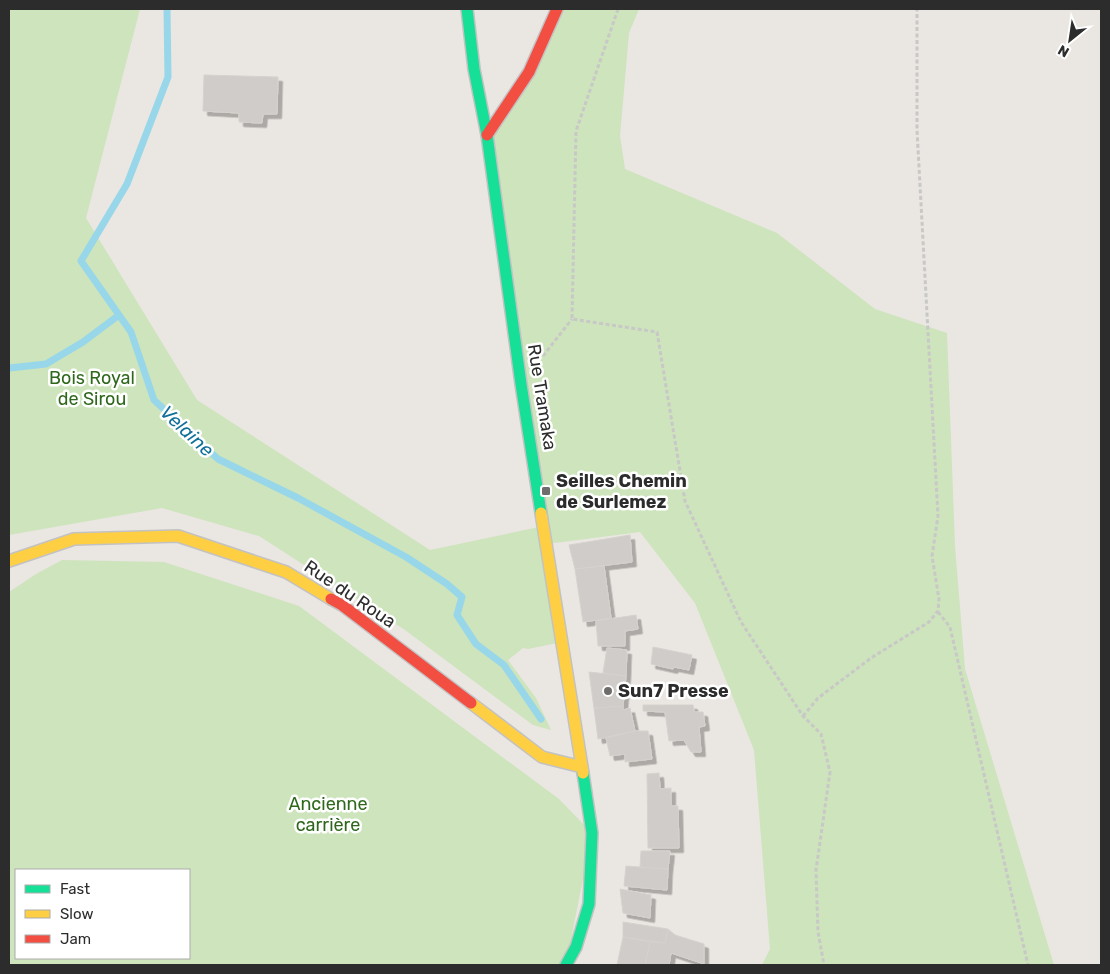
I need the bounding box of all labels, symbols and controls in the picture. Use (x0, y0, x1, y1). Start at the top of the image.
north arrow (1045, 15, 1095, 65)
text: N (1055, 41, 1072, 61)
street label: Rue Tramaka (523, 342, 561, 452)
park label: Bois Royal de Sirou (49, 367, 135, 410)
water label: Velaine (156, 401, 219, 462)
place label: Seilles Chemin de Surlemez (556, 470, 687, 513)
marker: Seilles Chemin de Surlemez (540, 485, 552, 497)
street label: Rue du Roua (300, 555, 400, 633)
place label: Sun7 Presse (618, 680, 729, 702)
marker: Sun7 Presse (602, 685, 614, 697)
park label: Ancienne carrière (288, 793, 368, 836)
legend (15, 869, 190, 959)
text: Fast (60, 880, 90, 898)
text: Slow (60, 905, 93, 923)
text: Jam (60, 930, 91, 948)

